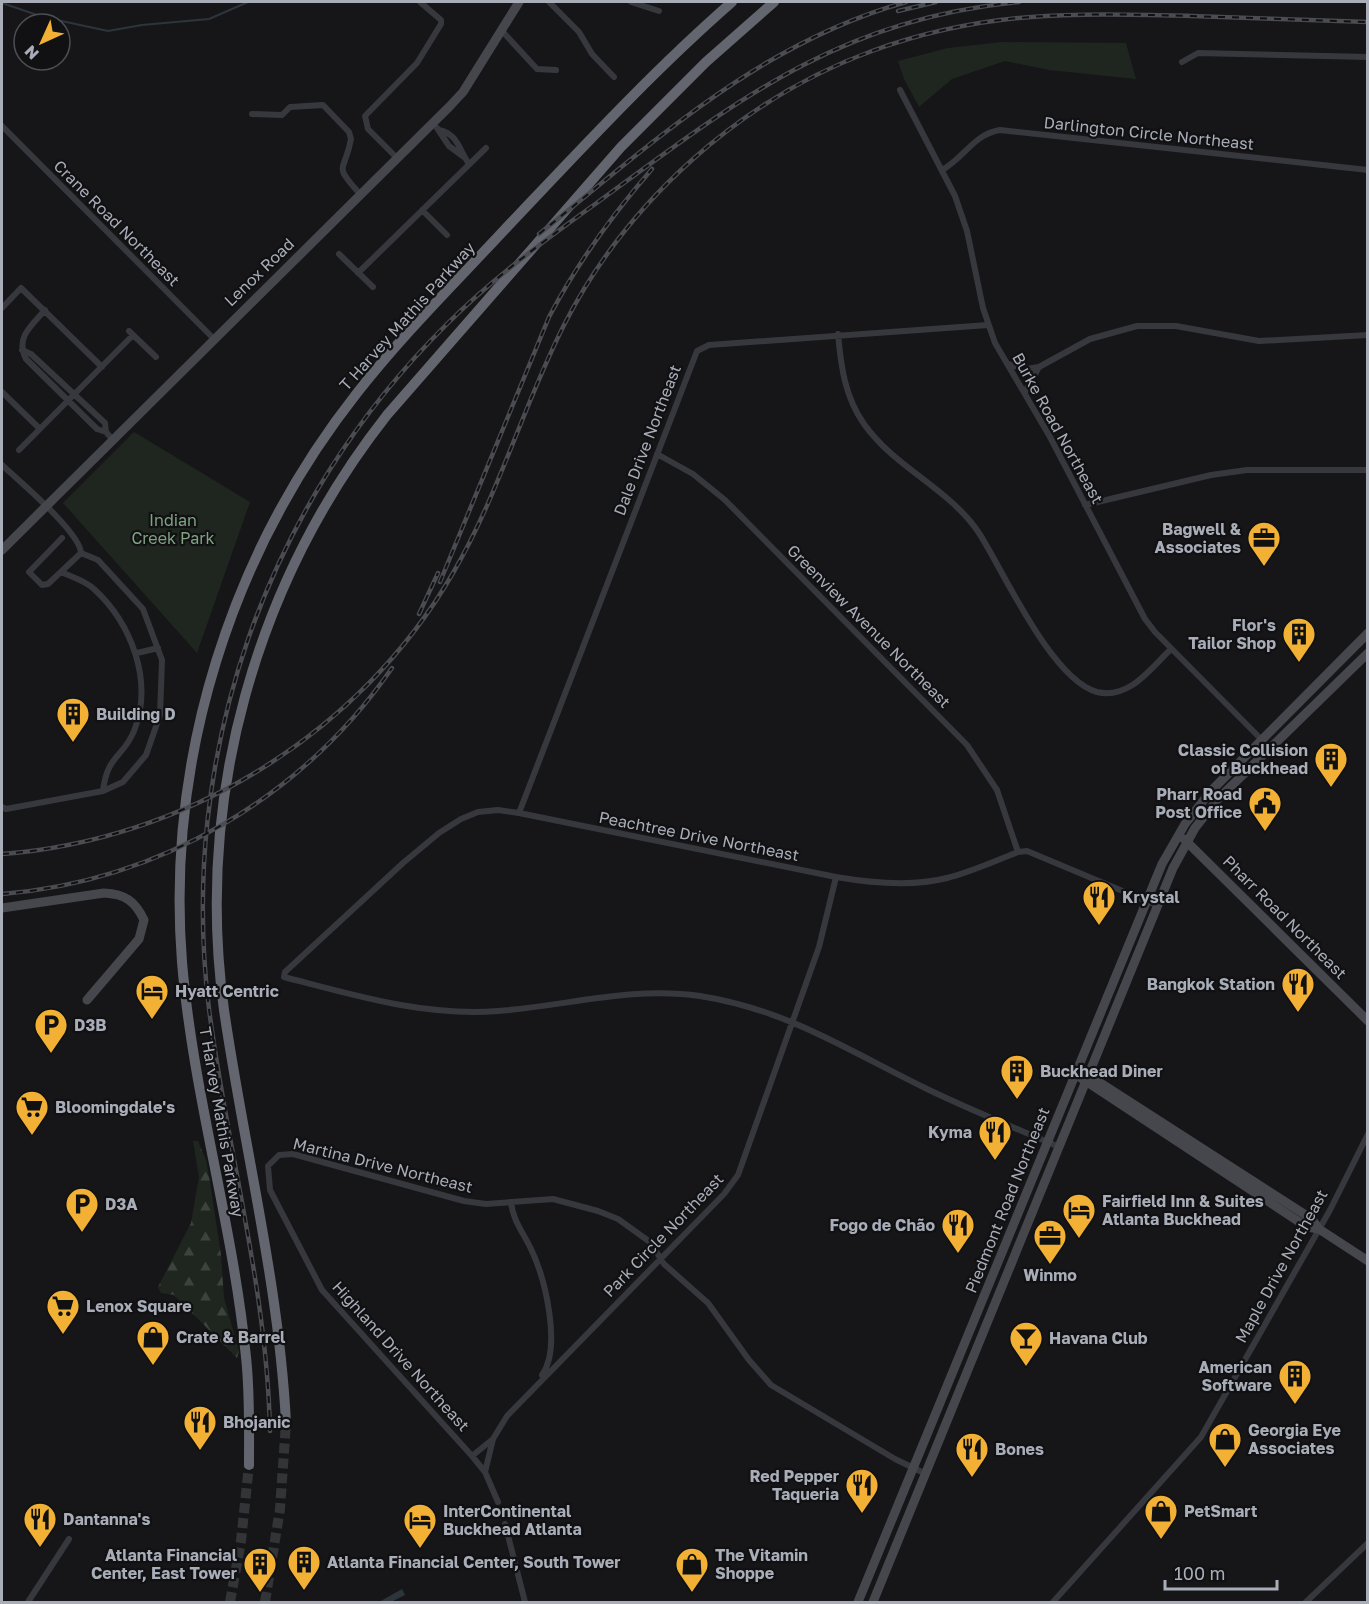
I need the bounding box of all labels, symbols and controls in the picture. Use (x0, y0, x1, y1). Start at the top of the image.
north arrow (12, 12, 72, 72)
text: N (20, 41, 43, 64)
street label: Darlington Circle Northeast (1043, 112, 1255, 154)
street label: Crane Road Northeast (50, 156, 184, 290)
street label: Lenox Road (220, 234, 298, 310)
street label: T Harvey Mathis Parkway (335, 238, 479, 394)
street label: Burke Road Northeast (1008, 349, 1108, 507)
street label: Dale Drive Northeast (609, 362, 685, 518)
park label: Indian Creek Park (131, 510, 215, 548)
place label: Bagwell & Associates (1155, 519, 1242, 557)
office icon: Bagwell & Associates (1246, 520, 1282, 567)
street label: Greenview Avenue Northeast (783, 540, 955, 712)
place label: Flor's Tailor Shop (1188, 615, 1276, 653)
building icon: Flor's Tailor Shop (1281, 616, 1317, 663)
building icon: Building D (55, 696, 91, 743)
place label: Building D (96, 704, 176, 724)
place label: Classic Collision of Buckhead (1178, 740, 1308, 778)
building icon: Classic Collision of Buckhead (1313, 741, 1349, 788)
place label: Pharr Road Post Office (1155, 784, 1242, 822)
public building icon: Pharr Road Post Office (1247, 785, 1283, 832)
street label: Peachtree Drive Northeast (597, 807, 801, 865)
street label: Pharr Road Northeast (1219, 851, 1351, 983)
restaurant icon: Krystal (1081, 879, 1117, 926)
place label: Krystal (1122, 887, 1180, 907)
restaurant icon: Bangkok Station (1280, 966, 1316, 1013)
hotel icon: Hyatt Centric (134, 973, 170, 1020)
place label: Bangkok Station (1147, 974, 1275, 994)
place label: Hyatt Centric (175, 981, 279, 1001)
parking icon: D3B (33, 1007, 69, 1054)
place label: D3B (74, 1015, 106, 1035)
street label: T Harvey Mathis Parkway (195, 1025, 249, 1219)
building icon: Buckhead Diner (999, 1053, 1035, 1100)
place label: Buckhead Diner (1040, 1061, 1163, 1081)
supermarket icon: Bloomingdale's (14, 1089, 50, 1136)
place label: Bloomingdale's (55, 1097, 175, 1117)
street label: Piedmont Road Northeast (961, 1104, 1053, 1296)
restaurant icon: Kyma (977, 1114, 1013, 1161)
place label: Kyma (928, 1122, 972, 1142)
street label: Martina Drive Northeast (291, 1133, 475, 1197)
street label: Park Circle Northeast (599, 1169, 727, 1301)
parking icon: D3A (64, 1186, 100, 1233)
street label: Maple Drive Northeast (1230, 1186, 1332, 1346)
place label: Fairfield Inn & Suites Atlanta Buckhead (1102, 1191, 1264, 1229)
hotel icon: Fairfield Inn & Suites Atlanta Buckhead (1061, 1192, 1097, 1239)
place label: D3A (105, 1194, 138, 1214)
restaurant icon: Fogo de Chão (940, 1207, 976, 1254)
place label: Fogo de Chão (829, 1215, 935, 1235)
office icon: Winmo (1032, 1218, 1068, 1265)
place label: Winmo (1023, 1265, 1077, 1285)
street label: Highland Drive Northeast (328, 1277, 474, 1435)
supermarket icon: Lenox Square (45, 1288, 81, 1335)
place label: Lenox Square (86, 1296, 192, 1316)
shop icon: Crate & Barrel (135, 1319, 171, 1366)
bar icon: Havana Club (1008, 1320, 1044, 1367)
place label: Crate & Barrel (176, 1327, 286, 1347)
place label: Havana Club (1049, 1328, 1148, 1348)
place label: American Software (1198, 1357, 1272, 1395)
building icon: American Software (1277, 1358, 1313, 1405)
restaurant icon: Bhojanic (182, 1404, 218, 1451)
place label: Bhojanic (223, 1412, 291, 1432)
place label: Georgia Eye Associates (1248, 1420, 1341, 1458)
shop icon: Georgia Eye Associates (1207, 1421, 1243, 1468)
restaurant icon: Bones (954, 1431, 990, 1478)
place label: Bones (995, 1439, 1044, 1459)
place label: Red Pepper Taqueria (749, 1466, 839, 1504)
restaurant icon: Red Pepper Taqueria (844, 1467, 880, 1514)
shop icon: PetSmart (1143, 1493, 1179, 1540)
restaurant icon: Dantanna's (22, 1501, 58, 1548)
place label: InterContinental Buckhead Atlanta (443, 1501, 582, 1539)
place label: PetSmart (1184, 1501, 1257, 1521)
hotel icon: InterContinental Buckhead Atlanta (402, 1502, 438, 1549)
place label: Dantanna's (63, 1509, 150, 1529)
building icon: Atlanta Financial Center, South Tower (286, 1544, 322, 1591)
place label: Atlanta Financial Center, East Tower (91, 1545, 238, 1583)
place label: The Vitamin Shoppe (715, 1545, 808, 1583)
building icon: Atlanta Financial Center, East Tower (242, 1546, 278, 1593)
shop icon: The Vitamin Shoppe (674, 1546, 710, 1593)
place label: Atlanta Financial Center, South Tower (327, 1552, 621, 1572)
scale bar (1165, 1553, 1278, 1591)
text: 100 m (1174, 1562, 1225, 1584)

